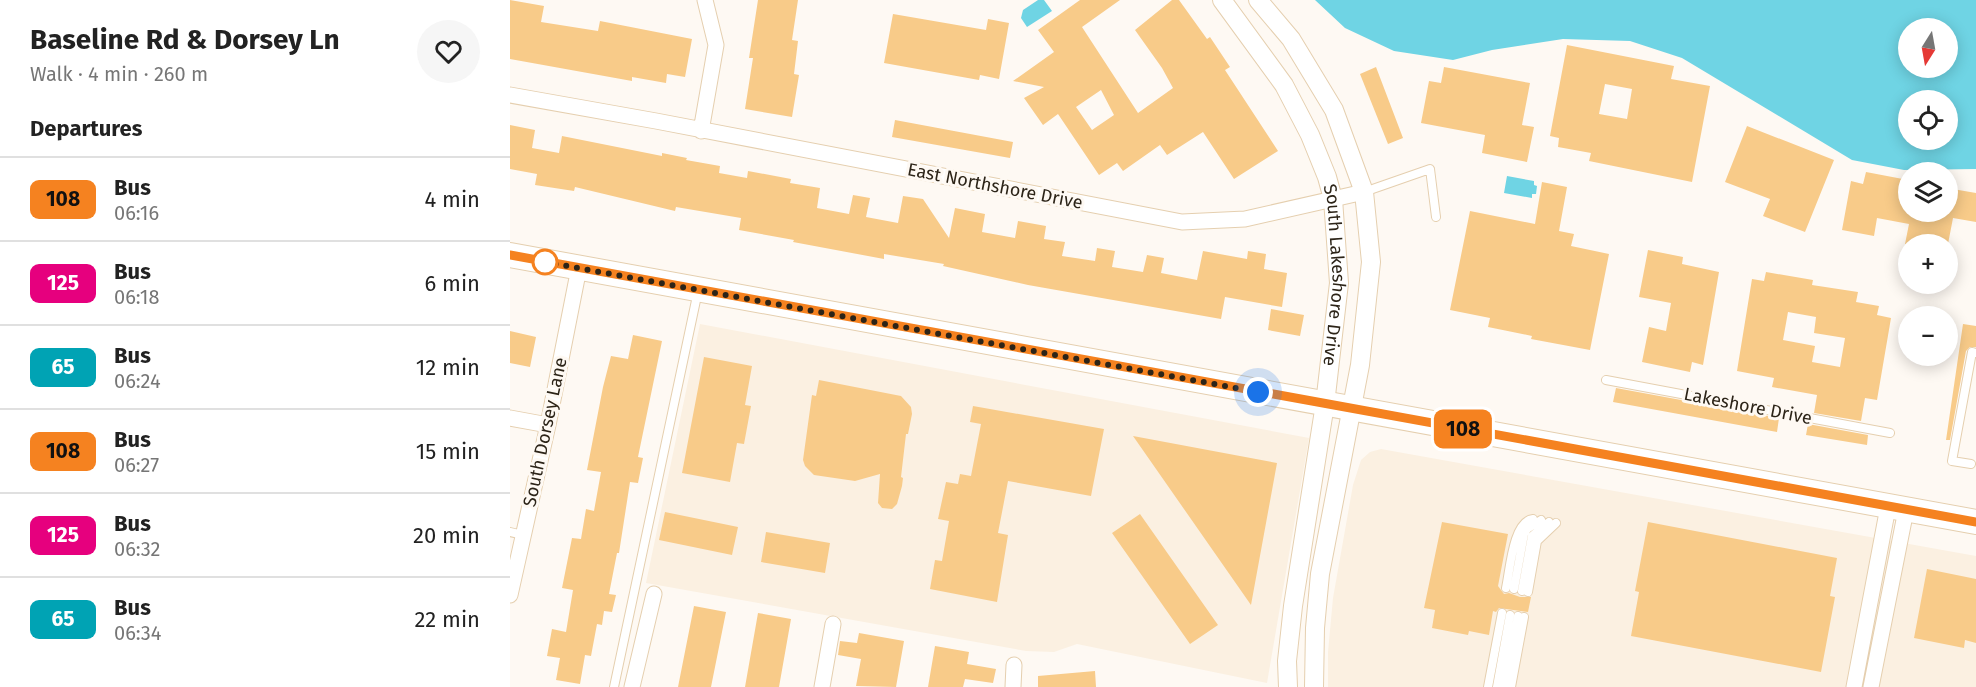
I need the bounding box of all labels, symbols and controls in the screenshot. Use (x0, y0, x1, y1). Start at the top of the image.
north arrow (1898, 18, 1958, 78)
map controls (1898, 18, 1958, 366)
button: heart (417, 20, 480, 83)
text: Baseline Rd & Dorsey Ln (30, 23, 340, 56)
text: Walk · 4 min · 260 m (30, 62, 208, 86)
button: locate (1898, 90, 1958, 150)
text: Departures (30, 115, 142, 142)
street label: East Northshore Drive (905, 158, 1085, 214)
button: layers (1898, 162, 1958, 222)
text: Bus (114, 174, 151, 201)
street label: South Lakeshore Drive (1318, 182, 1350, 367)
text: 108 (46, 186, 80, 212)
text: 4 min (425, 186, 480, 213)
text: 06:16 (114, 201, 159, 225)
button: + (1898, 234, 1958, 294)
unlabelled marker (532, 249, 558, 275)
text: Bus (114, 258, 151, 285)
text: 125 (47, 270, 79, 296)
text: 6 min (424, 270, 480, 297)
text: 06:18 (114, 285, 160, 309)
button: − (1898, 306, 1958, 366)
text: Bus (114, 342, 151, 369)
text: 65 (52, 354, 75, 380)
text: 12 min (416, 354, 480, 381)
street label: South Dorsey Lane (518, 355, 572, 509)
text: 06:24 (114, 369, 161, 393)
your location (1243, 377, 1273, 407)
street label: Lakeshore Drive (1682, 383, 1814, 429)
line badge: 108 (1428, 410, 1498, 448)
text: 108 (1446, 416, 1480, 442)
text: Bus (114, 426, 151, 453)
text: 108 (46, 438, 80, 464)
text: 15 min (416, 438, 480, 465)
text: 06:27 (114, 453, 159, 477)
text: Bus (114, 510, 151, 537)
text: 125 (47, 522, 79, 548)
text: 20 min (413, 522, 480, 549)
text: 06:32 (114, 537, 160, 561)
text: Bus (114, 594, 151, 621)
text: 65 (52, 606, 75, 632)
text: 22 min (414, 606, 480, 633)
text: 06:34 (114, 621, 161, 645)

